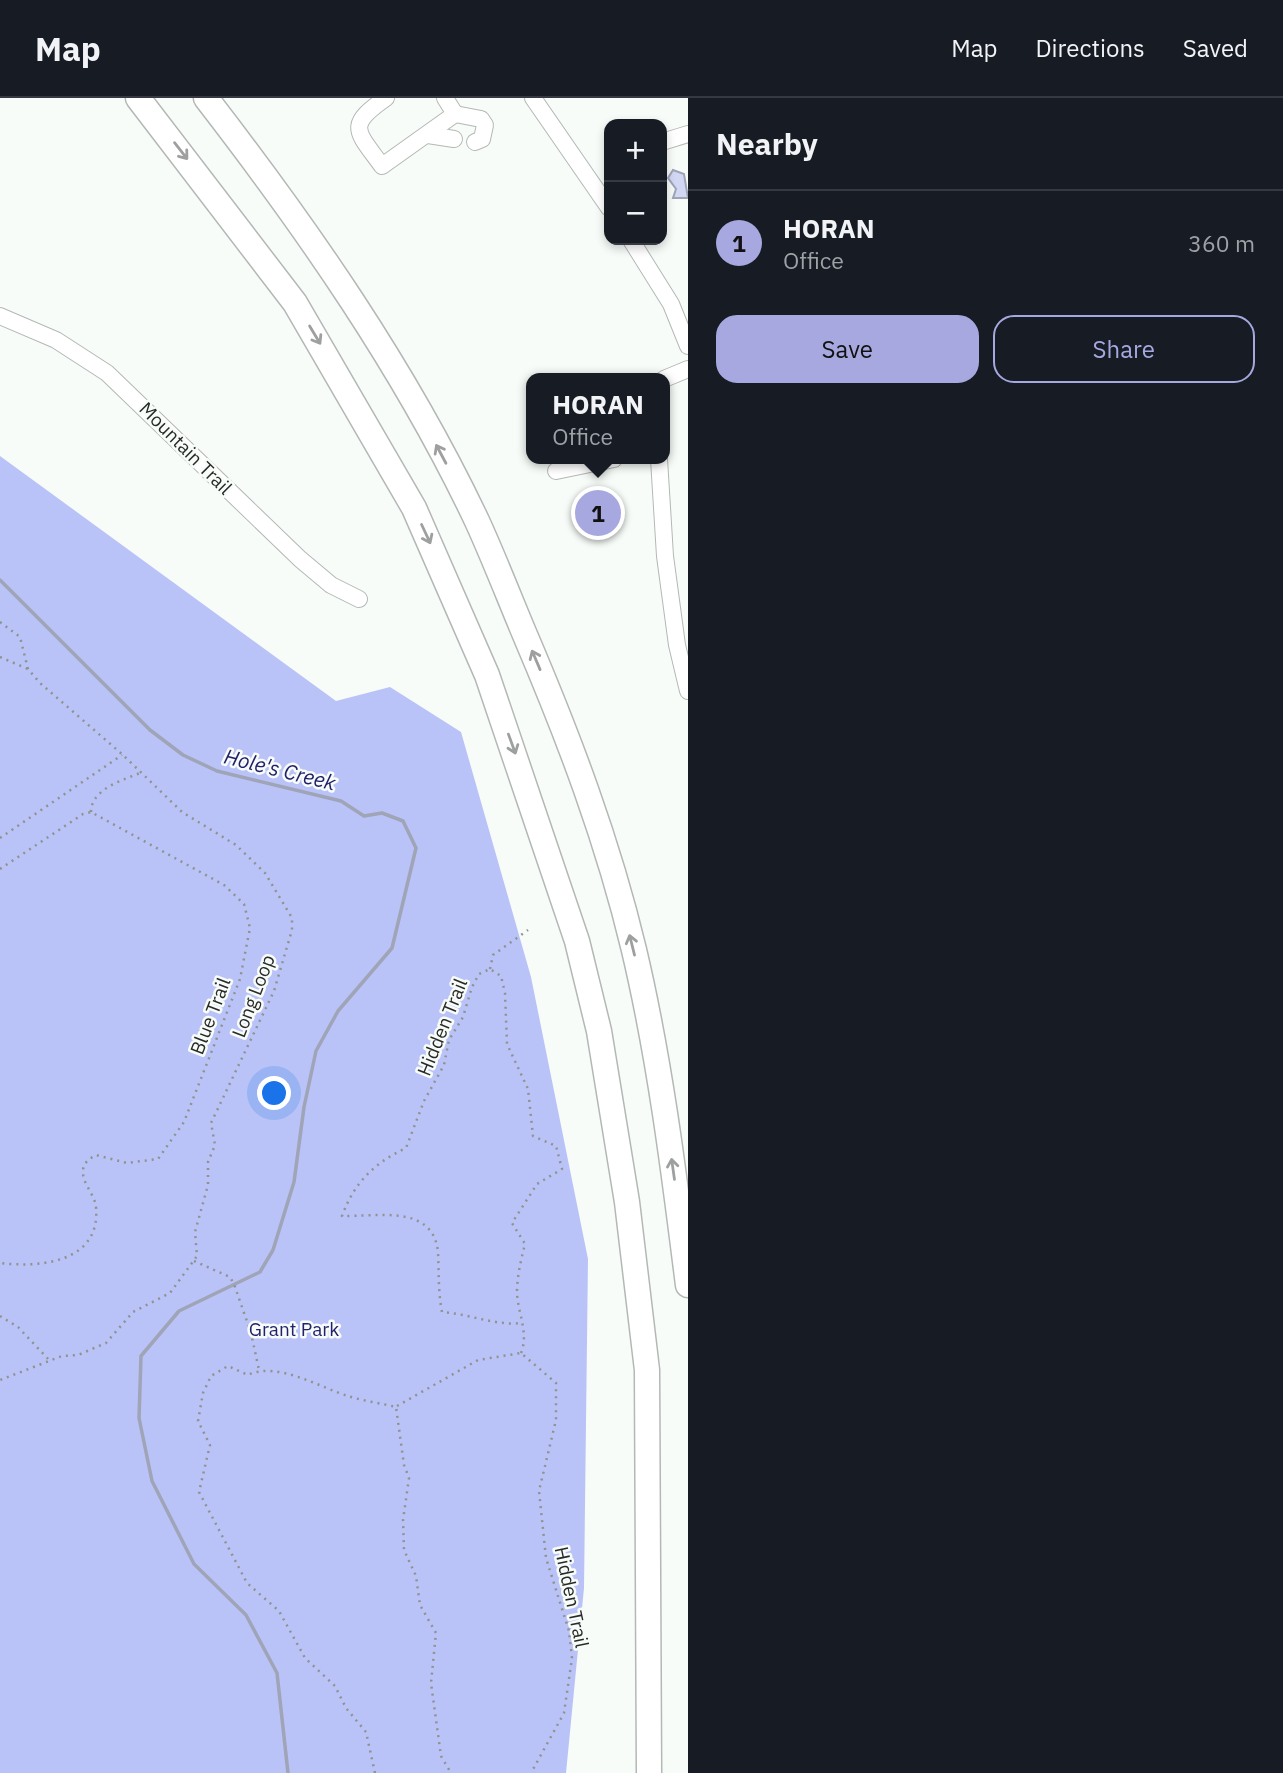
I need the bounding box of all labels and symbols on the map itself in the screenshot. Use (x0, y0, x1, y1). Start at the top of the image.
one-way arrow (174, 141, 189, 160)
one-way arrow (308, 325, 322, 345)
street label: Mountain Trail (135, 397, 237, 499)
one-way arrow (433, 444, 447, 465)
pin: 1 (575, 487, 621, 539)
one-way arrow (420, 522, 433, 544)
one-way arrow (529, 650, 542, 672)
one-way arrow (507, 732, 519, 754)
water label: Hole's Creek (221, 742, 340, 797)
one-way arrow (625, 934, 638, 957)
street label: Long Loop (226, 951, 280, 1041)
street label: Blue Trail (184, 974, 236, 1058)
street label: Hidden Trail (412, 975, 472, 1079)
your location (257, 1076, 291, 1110)
one-way arrow (666, 1158, 679, 1181)
park label: Grant Park (249, 1317, 339, 1341)
street label: Hidden Trail (550, 1544, 594, 1650)

